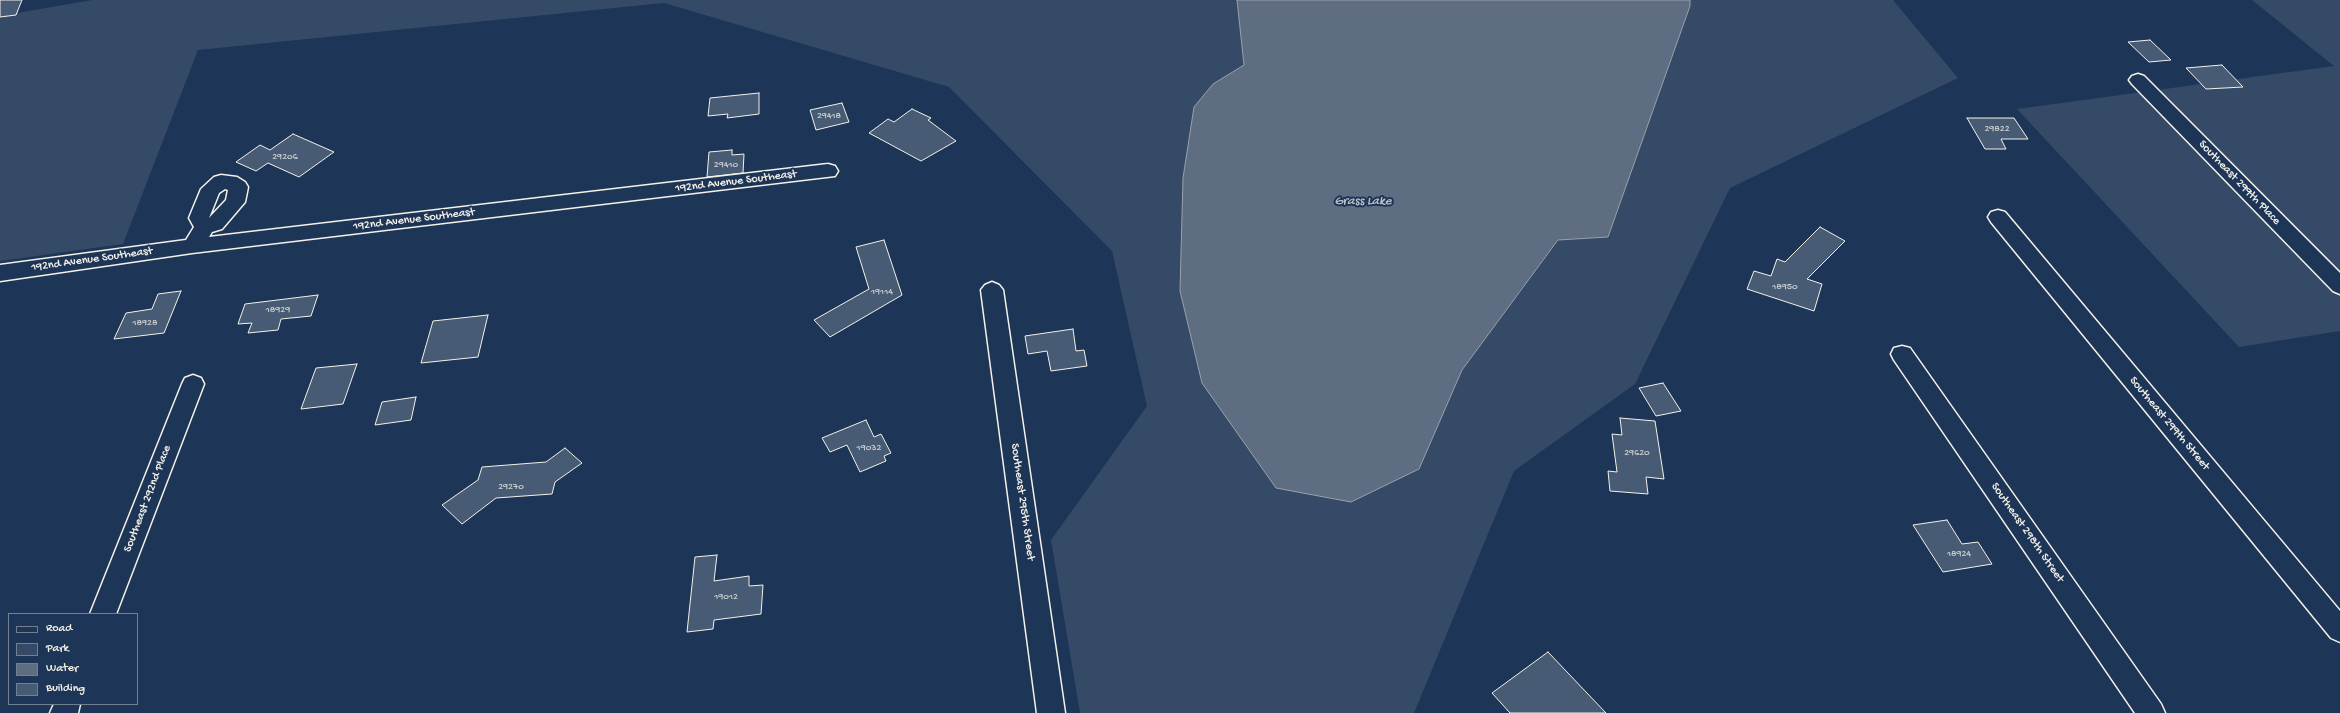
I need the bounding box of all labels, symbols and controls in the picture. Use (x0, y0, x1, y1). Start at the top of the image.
house number: 29418 (817, 110, 841, 122)
house number: 29822 (1984, 123, 2010, 135)
street label: Southeast 299th Place (2195, 138, 2283, 228)
house number: 29206 (272, 151, 298, 163)
house number: 29410 (714, 159, 738, 171)
street label: 192nd Avenue Southeast (674, 167, 798, 197)
water label: Grass Lake (1334, 194, 1392, 210)
street label: 192nd Avenue Southeast (352, 205, 476, 235)
street label: 192nd Avenue Southeast (30, 244, 154, 276)
house number: 18950 (1772, 281, 1798, 293)
house number: 19114 (871, 286, 893, 298)
house number: 18929 (266, 304, 290, 316)
house number: 18928 (133, 317, 157, 329)
street label: Southeast 299th Street (2126, 374, 2212, 474)
house number: 19032 (857, 442, 881, 454)
street label: Southeast 295th Street (1007, 442, 1037, 562)
street label: Southeast 292nd Place (121, 444, 175, 554)
house number: 29620 (1624, 447, 1650, 459)
street label: Southeast 298th Street (1987, 480, 2067, 586)
house number: 29270 (498, 481, 524, 493)
house number: 18924 (1947, 548, 1971, 560)
house number: 19012 (714, 591, 738, 603)
legend (8, 613, 138, 705)
text: Road (46, 622, 72, 636)
text: Park (46, 642, 69, 656)
text: Water (46, 662, 78, 676)
text: Building (46, 682, 85, 696)

